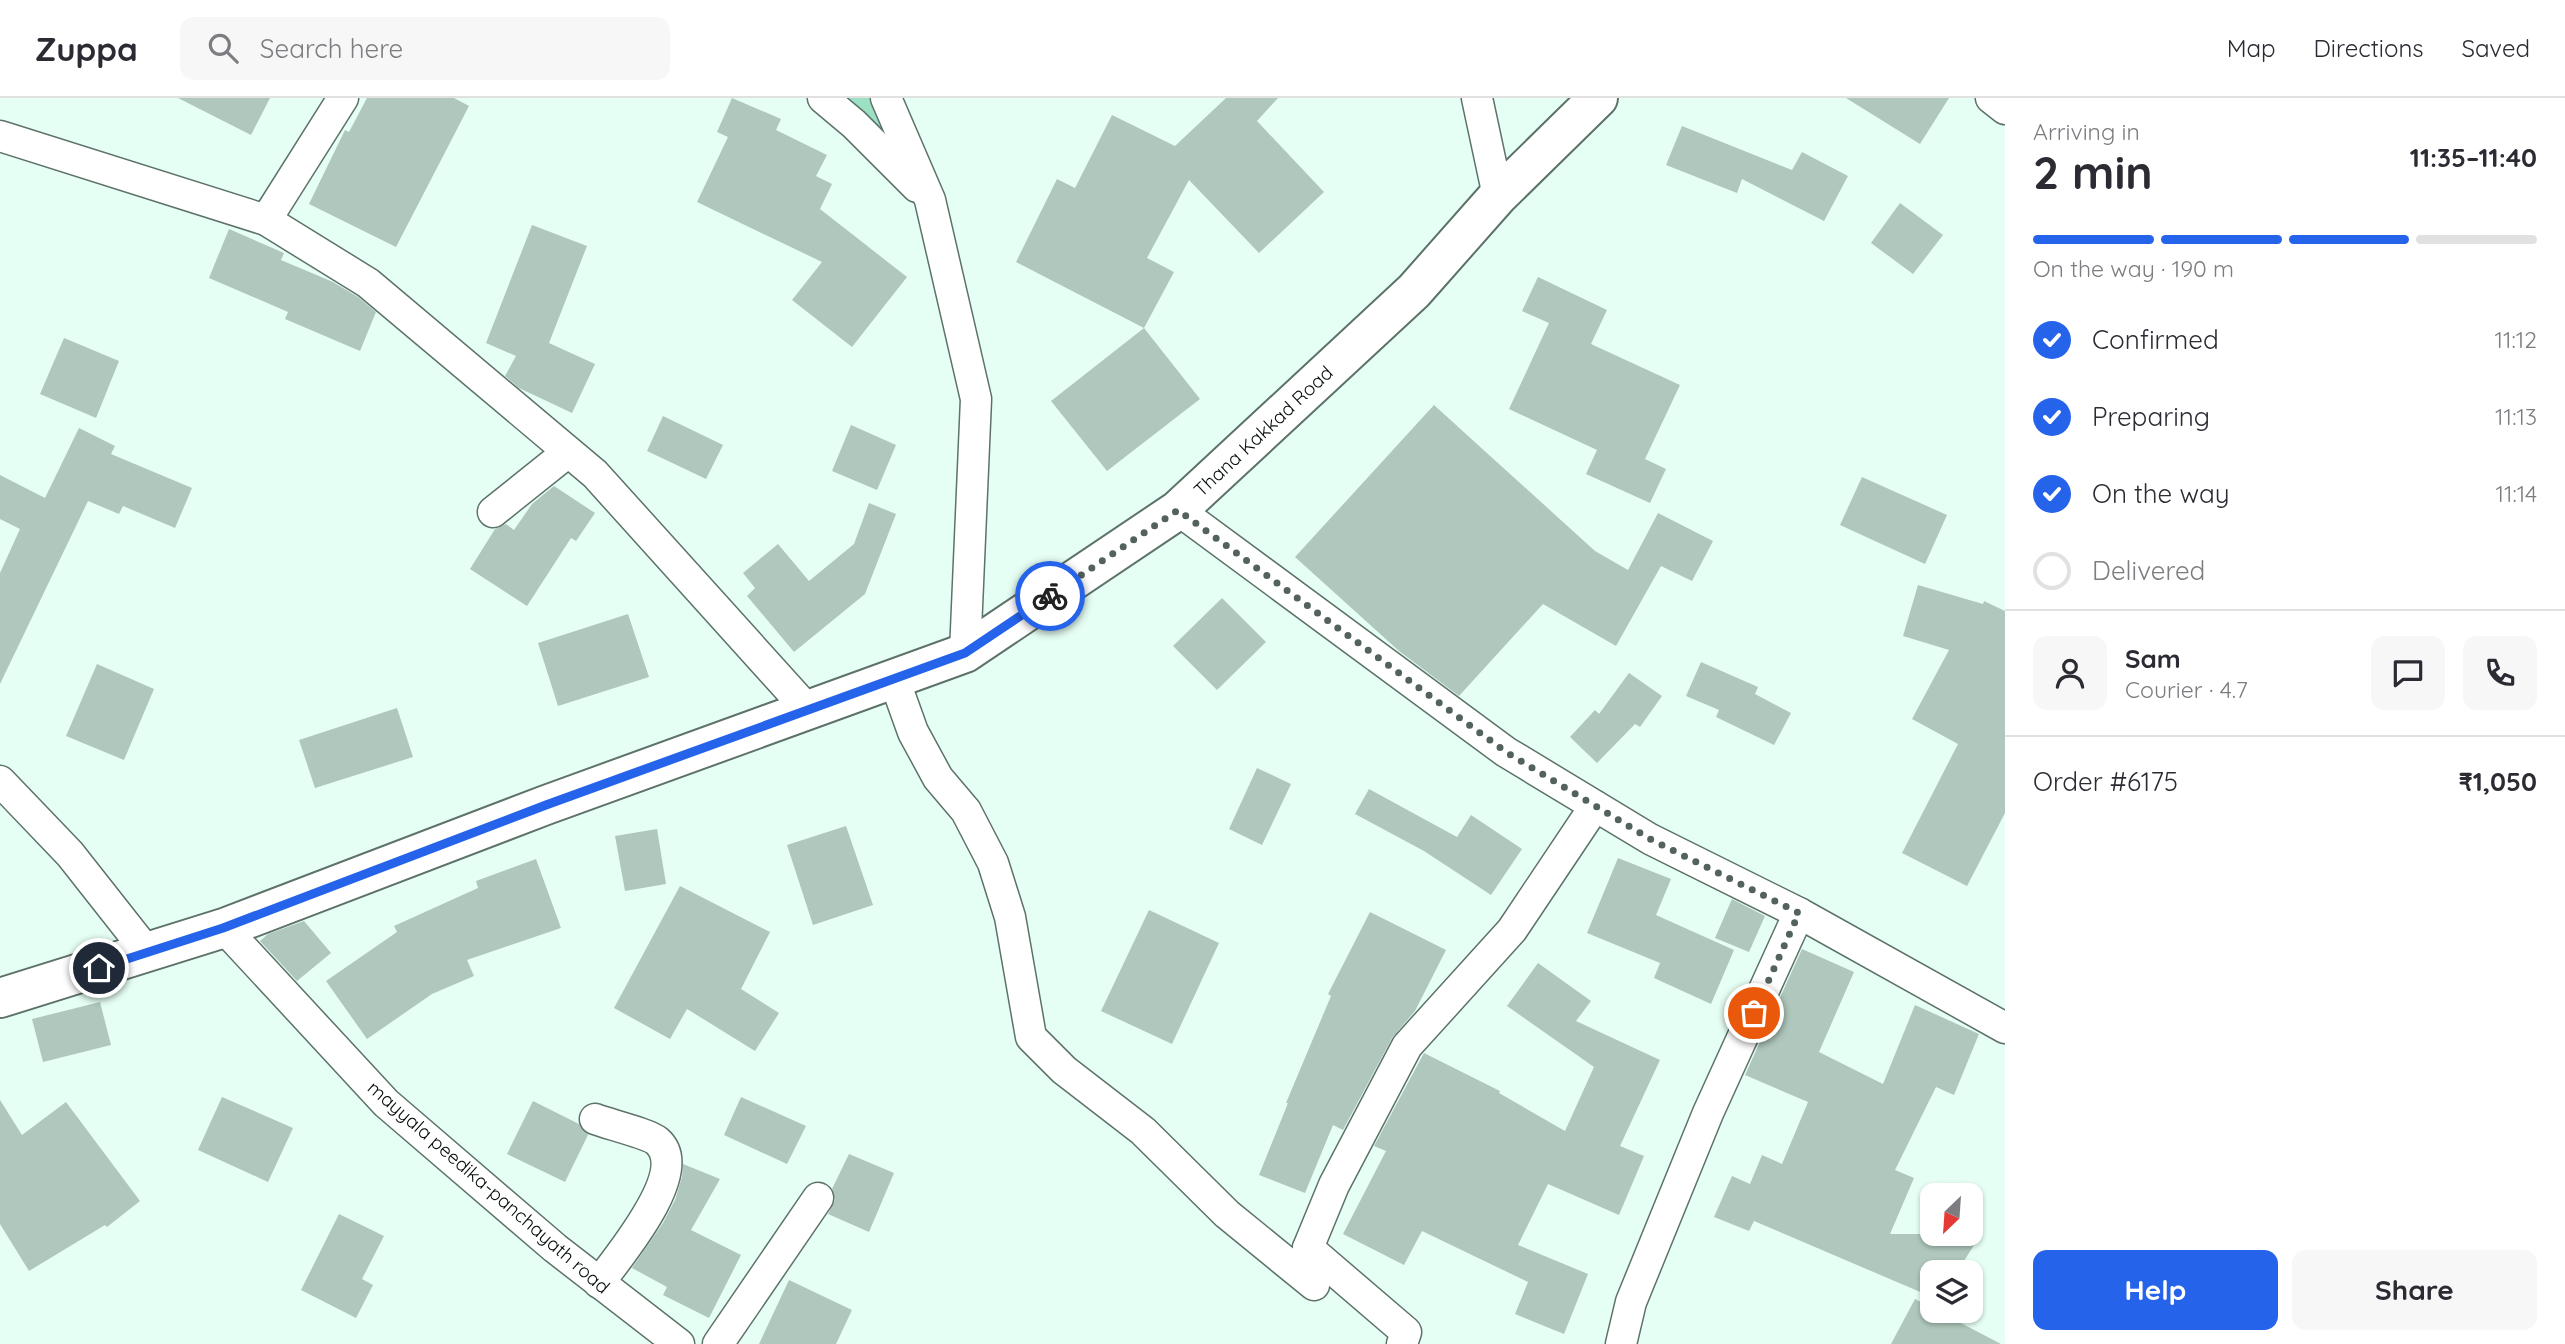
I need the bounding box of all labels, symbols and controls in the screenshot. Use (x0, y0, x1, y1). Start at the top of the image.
search box (180, 17, 670, 80)
text: Zuppa (35, 28, 138, 69)
icon: search (204, 29, 242, 67)
text: Search here (260, 32, 403, 65)
text: Map (2227, 33, 2276, 63)
text: Directions (2314, 33, 2424, 63)
text: Saved (2462, 33, 2530, 63)
text: Arriving in (2033, 117, 2140, 146)
text: 11:35–11:40 (2410, 141, 2537, 174)
text: 2 min (2033, 143, 2153, 201)
text: On the way · 190 m (2033, 254, 2234, 283)
icon: check (2033, 321, 2071, 359)
text: Confirmed (2092, 323, 2219, 356)
text: 11:12 (2494, 325, 2537, 354)
street label: Thana Kakkad Road (1189, 360, 1337, 502)
icon: check (2033, 398, 2071, 436)
text: Preparing (2092, 400, 2210, 433)
text: 11:13 (2495, 402, 2537, 431)
icon: check (2033, 475, 2071, 513)
text: On the way (2092, 477, 2230, 510)
text: 11:14 (2495, 479, 2537, 508)
text: Delivered (2092, 554, 2205, 587)
courier (1015, 561, 1085, 631)
icon: bike (1031, 577, 1069, 615)
button: person (2033, 636, 2107, 710)
button: chat (2371, 636, 2445, 710)
button: phone (2463, 636, 2537, 710)
text: Sam (2125, 642, 2181, 675)
text: Courier · 4.7 (2125, 675, 2248, 704)
text: Order #6175 (2033, 765, 2178, 798)
text: ₹1,050 (2458, 765, 2537, 798)
pin (69, 938, 129, 998)
icon: home (80, 949, 118, 987)
pin (1724, 983, 1784, 1043)
icon: bag (1735, 994, 1773, 1032)
street label: mayyala peedika-panchayath road (363, 1075, 615, 1299)
north arrow (1920, 1183, 1983, 1246)
map controls (1920, 1183, 1983, 1323)
button: Help (2033, 1250, 2278, 1330)
button: Share (2292, 1250, 2537, 1330)
button: layers (1920, 1260, 1983, 1323)

